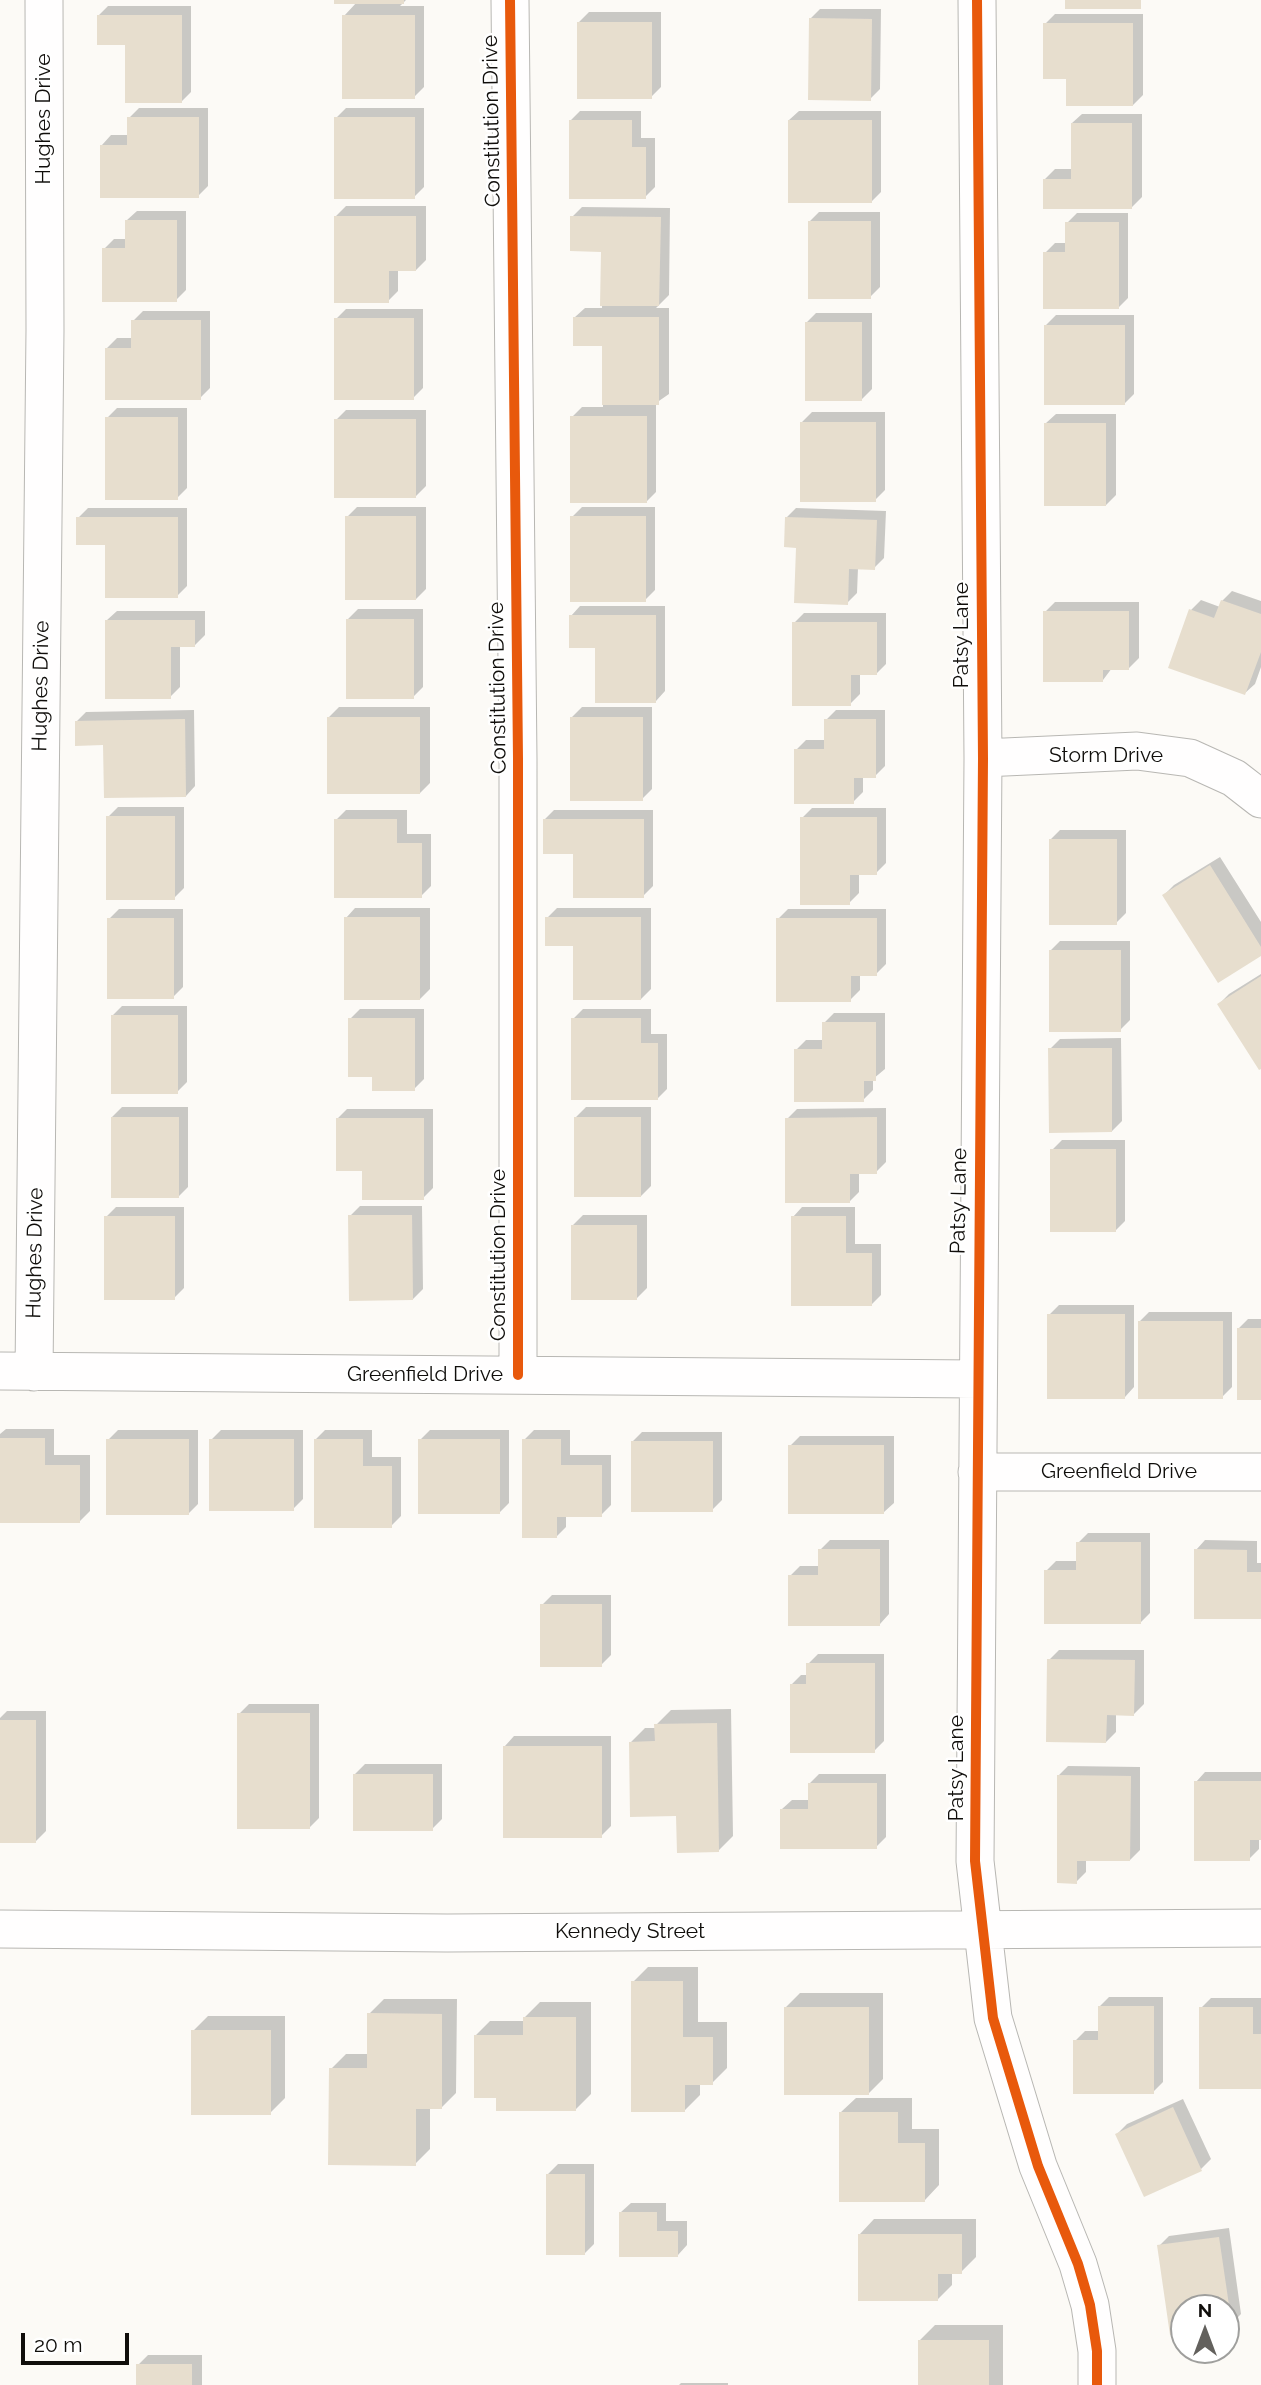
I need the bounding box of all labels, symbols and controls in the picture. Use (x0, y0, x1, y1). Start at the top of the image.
street label: Constitution Drive (478, 35, 506, 207)
street label: Hughes Drive (31, 53, 57, 185)
street label: Patsy Lane (949, 582, 975, 688)
street label: Constitution Drive (484, 602, 512, 774)
street label: Hughes Drive (27, 620, 55, 752)
street label: Storm Drive (1049, 743, 1163, 769)
street label: Patsy Lane (945, 1148, 973, 1254)
street label: Constitution Drive (486, 1169, 512, 1341)
street label: Hughes Drive (21, 1187, 49, 1319)
street label: Greenfield Drive (347, 1362, 503, 1388)
street label: Greenfield Drive (1041, 1459, 1197, 1485)
street label: Patsy Lane (944, 1715, 970, 1821)
street label: Kennedy Street (555, 1919, 705, 1945)
north arrow (1170, 2294, 1240, 2364)
text: N (1198, 2299, 1212, 2321)
scale bar (24, 2318, 133, 2362)
text: 20 m (34, 2332, 82, 2357)

